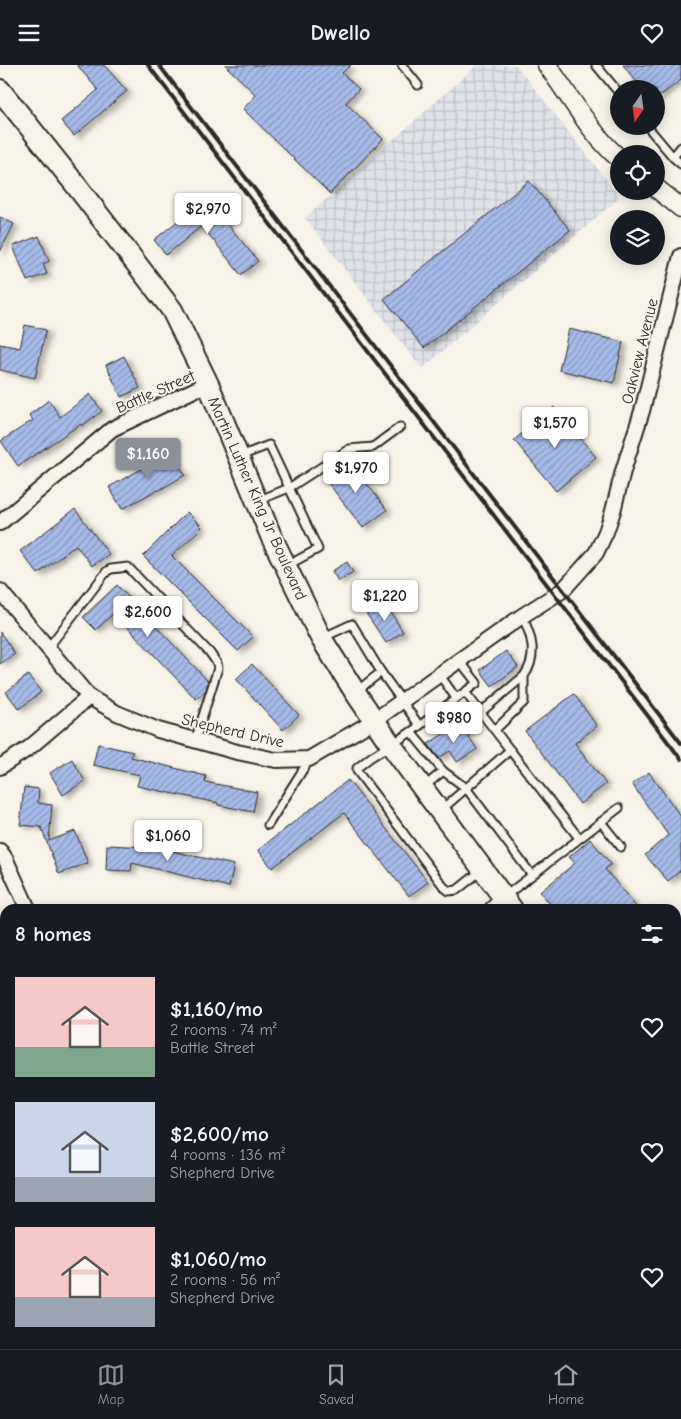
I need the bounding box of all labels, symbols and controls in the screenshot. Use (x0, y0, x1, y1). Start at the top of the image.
icon: menu (15, 19, 43, 47)
icon: heart (638, 19, 666, 47)
text: Dwello (311, 20, 370, 46)
north arrow (610, 80, 665, 135)
map controls (610, 80, 665, 265)
button: locate (610, 145, 665, 200)
pin: $2,970 (167, 193, 249, 235)
text: $2,970 (185, 200, 231, 218)
button: layers (610, 210, 665, 265)
street label: Oakview Avenue (618, 297, 662, 406)
street label: Battle Street (113, 366, 198, 417)
street label: Martin Luther King Jr Boulevard (204, 394, 310, 603)
pin: $1,570 (514, 407, 596, 449)
text: $1,570 (533, 414, 577, 432)
pin: $1,160 (107, 437, 189, 480)
text: $1,160 (127, 445, 169, 463)
pin: $1,970 (315, 451, 397, 494)
text: $1,970 (334, 459, 378, 477)
pin: $1,220 (344, 579, 426, 622)
text: $1,220 (363, 587, 407, 605)
pin: $2,600 (107, 595, 189, 638)
text: $2,600 (124, 603, 172, 621)
pin: $980 (424, 701, 484, 744)
text: $980 (436, 709, 472, 727)
street label: Shepherd Drive (180, 710, 286, 752)
pin: $1,060 (127, 819, 209, 862)
text: $1,060 (145, 827, 191, 845)
icon: filters (638, 920, 666, 948)
text: 8 homes (15, 922, 91, 946)
icon: home (55, 997, 115, 1057)
text: $1,160/mo (170, 997, 263, 1021)
icon: heart (638, 1013, 666, 1041)
text: 2 rooms · 74 m² (170, 1021, 277, 1039)
text: Battle Street (170, 1039, 254, 1057)
icon: home (55, 1122, 115, 1182)
text: $2,600/mo (170, 1122, 269, 1146)
icon: heart (638, 1138, 666, 1166)
text: 4 rooms · 136 m² (170, 1146, 285, 1164)
text: Shepherd Drive (170, 1164, 275, 1182)
icon: home (55, 1247, 115, 1307)
text: $1,060/mo (170, 1247, 267, 1271)
icon: heart (638, 1263, 666, 1291)
text: 2 rooms · 56 m² (170, 1271, 280, 1289)
text: Shepherd Drive (170, 1289, 275, 1307)
tab: Map (97, 1361, 125, 1408)
tab: Saved (319, 1361, 354, 1408)
tab: Home (548, 1361, 584, 1408)

